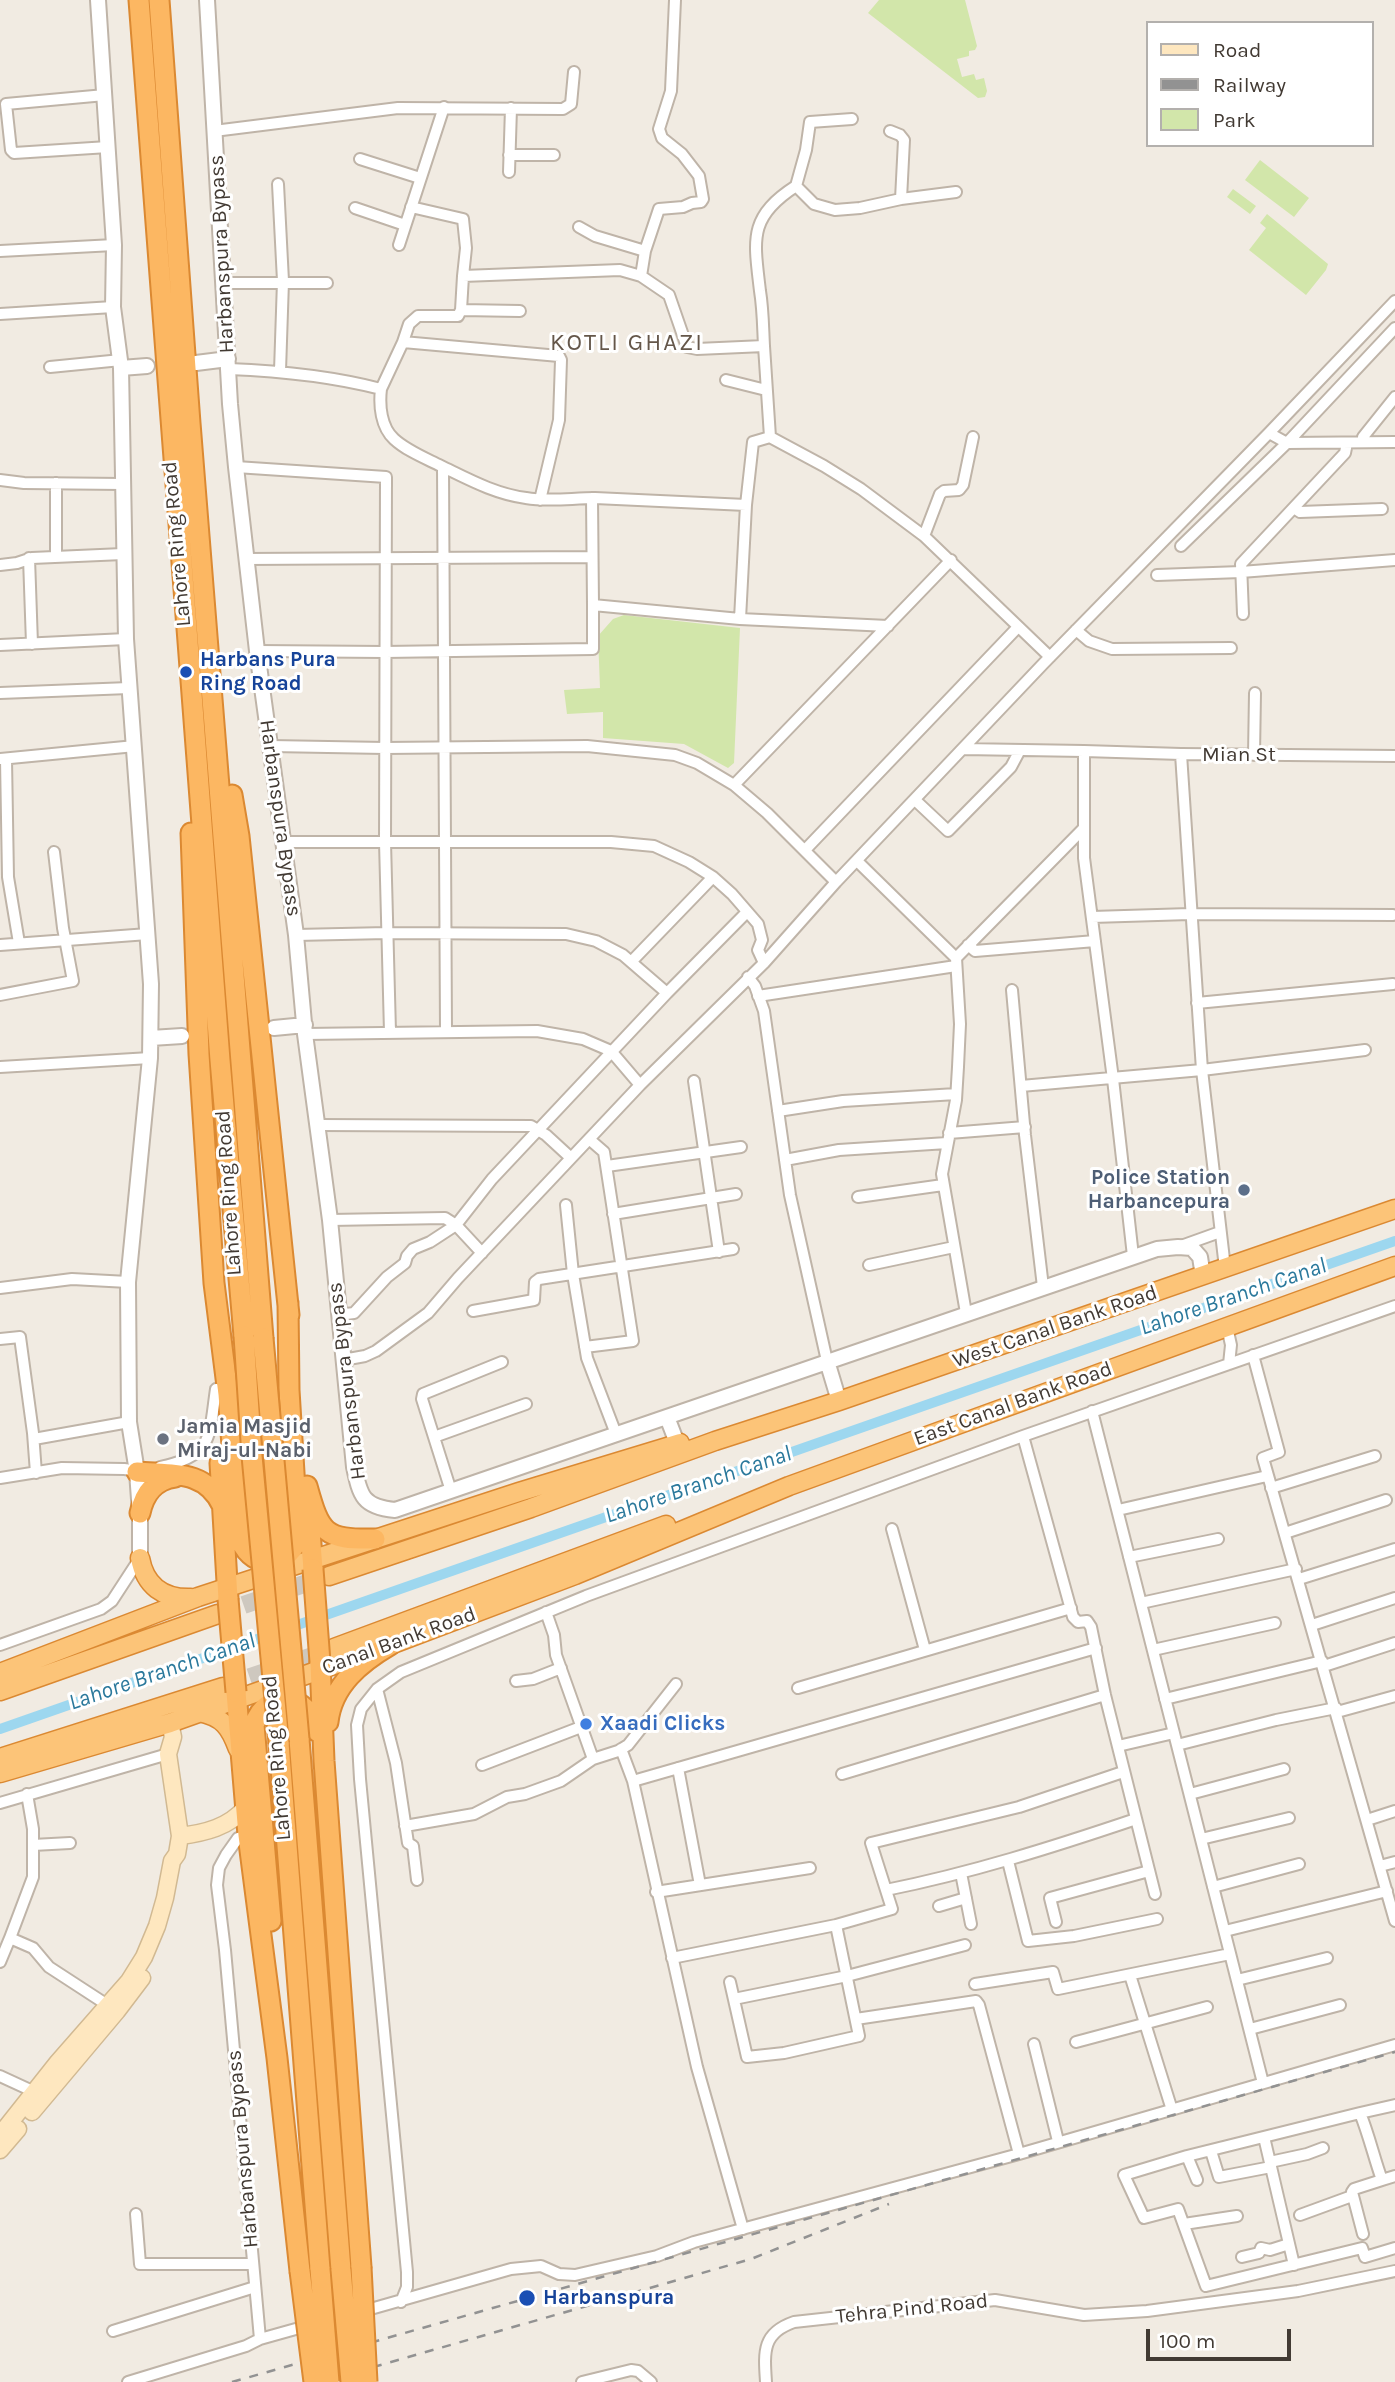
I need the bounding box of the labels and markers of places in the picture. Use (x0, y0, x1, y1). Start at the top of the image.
place label: Harbans Pura Ring Road (200, 647, 336, 697)
marker: Harbans Pura Ring Road (178, 664, 194, 680)
place label: Police Station Harbancepura (1088, 1165, 1230, 1215)
marker: Police Station Harbancepura (1236, 1182, 1252, 1198)
place label: Jamia Masjid Miraj-ul-Nabi (177, 1414, 312, 1464)
marker: Jamia Masjid Miraj-ul-Nabi (155, 1431, 171, 1447)
place label: Xaadi Clicks (600, 1711, 725, 1737)
marker: Xaadi Clicks (578, 1716, 594, 1732)
place label: Harbanspura (543, 2285, 674, 2311)
marker: Harbanspura (517, 2288, 537, 2308)

